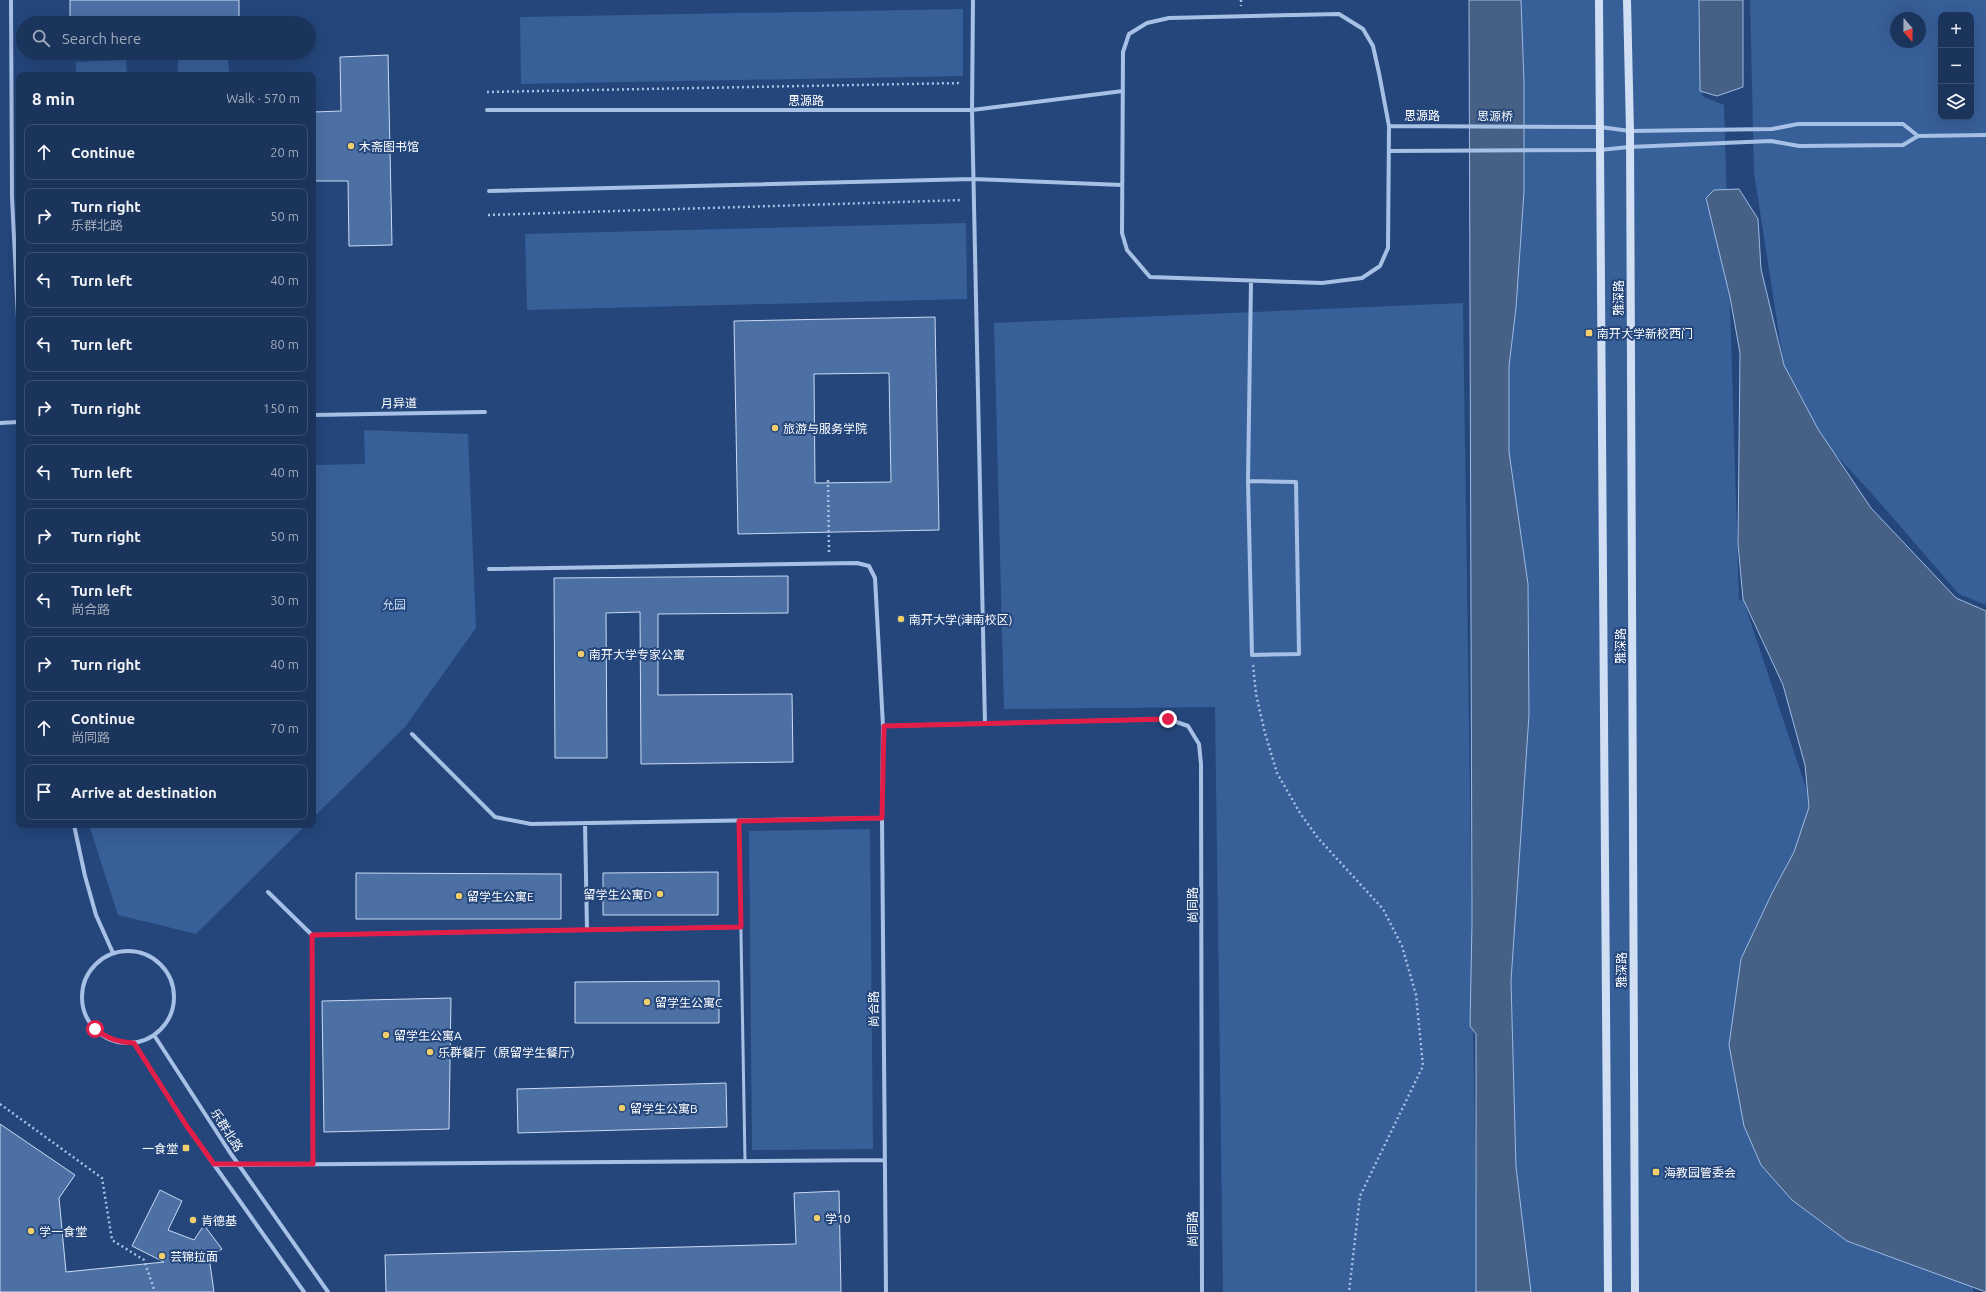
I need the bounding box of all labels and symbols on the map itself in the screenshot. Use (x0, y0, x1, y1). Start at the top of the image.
north arrow (1890, 12, 1926, 48)
street label: 思源路 (788, 94, 824, 107)
street label: 思源路 (1404, 109, 1440, 122)
street label: 思源桥 (1477, 109, 1513, 123)
place label: 木斋图书馆 (359, 140, 419, 153)
marker: 木斋图书馆 (346, 141, 356, 151)
street label: 雅深路 (1612, 280, 1625, 316)
place label: 南开大学新校西门 (1597, 327, 1693, 340)
marker: 南开大学新校西门 (1584, 328, 1594, 338)
street label: 月异道 (381, 396, 417, 410)
place label: 旅游与服务学院 (783, 422, 867, 435)
marker: 旅游与服务学院 (770, 423, 780, 433)
park label: 允园 (382, 598, 406, 611)
place label: 南开大学(津南校区) (909, 613, 1013, 627)
marker: 南开大学(津南校区) (896, 614, 906, 624)
street label: 雅深路 (1614, 628, 1627, 664)
place label: 南开大学专家公寓 (589, 648, 685, 661)
marker: 南开大学专家公寓 (576, 649, 586, 659)
route end (1159, 710, 1177, 728)
street label: 尚同路 (1186, 887, 1199, 923)
place label: 留学生公寓D (584, 888, 652, 901)
marker: 留学生公寓D (655, 889, 665, 899)
place label: 留学生公寓E (467, 890, 534, 903)
marker: 留学生公寓E (454, 891, 464, 901)
street label: 雅深路 (1615, 952, 1628, 988)
street label: 尚合路 (867, 991, 880, 1027)
place label: 留学生公寓C (655, 996, 723, 1009)
marker: 留学生公寓C (642, 997, 652, 1007)
route start (86, 1020, 104, 1038)
place label: 留学生公寓A (394, 1029, 462, 1042)
marker: 留学生公寓A (381, 1030, 391, 1040)
place label: 乐群餐厅（原留学生餐厅） (438, 1046, 582, 1059)
marker: 乐群餐厅（原留学生餐厅） (425, 1047, 435, 1057)
place label: 留学生公寓B (630, 1102, 698, 1115)
marker: 留学生公寓B (617, 1103, 627, 1113)
street label: 乐群北路 (208, 1106, 246, 1154)
place label: 一食堂 (142, 1142, 178, 1155)
marker: 一食堂 (181, 1143, 191, 1153)
place label: 海教园管委会 (1664, 1166, 1736, 1179)
marker: 海教园管委会 (1651, 1167, 1661, 1177)
street label: 尚同路 (1186, 1211, 1199, 1247)
place label: 学10 (825, 1212, 851, 1225)
marker: 学10 (812, 1213, 822, 1223)
place label: 肯德基 (201, 1214, 237, 1227)
marker: 肯德基 (188, 1215, 198, 1225)
place label: 学一食堂 (39, 1225, 87, 1238)
marker: 学一食堂 (26, 1226, 36, 1236)
place label: 芸锦拉面 (170, 1250, 218, 1263)
marker: 芸锦拉面 (157, 1251, 167, 1261)

